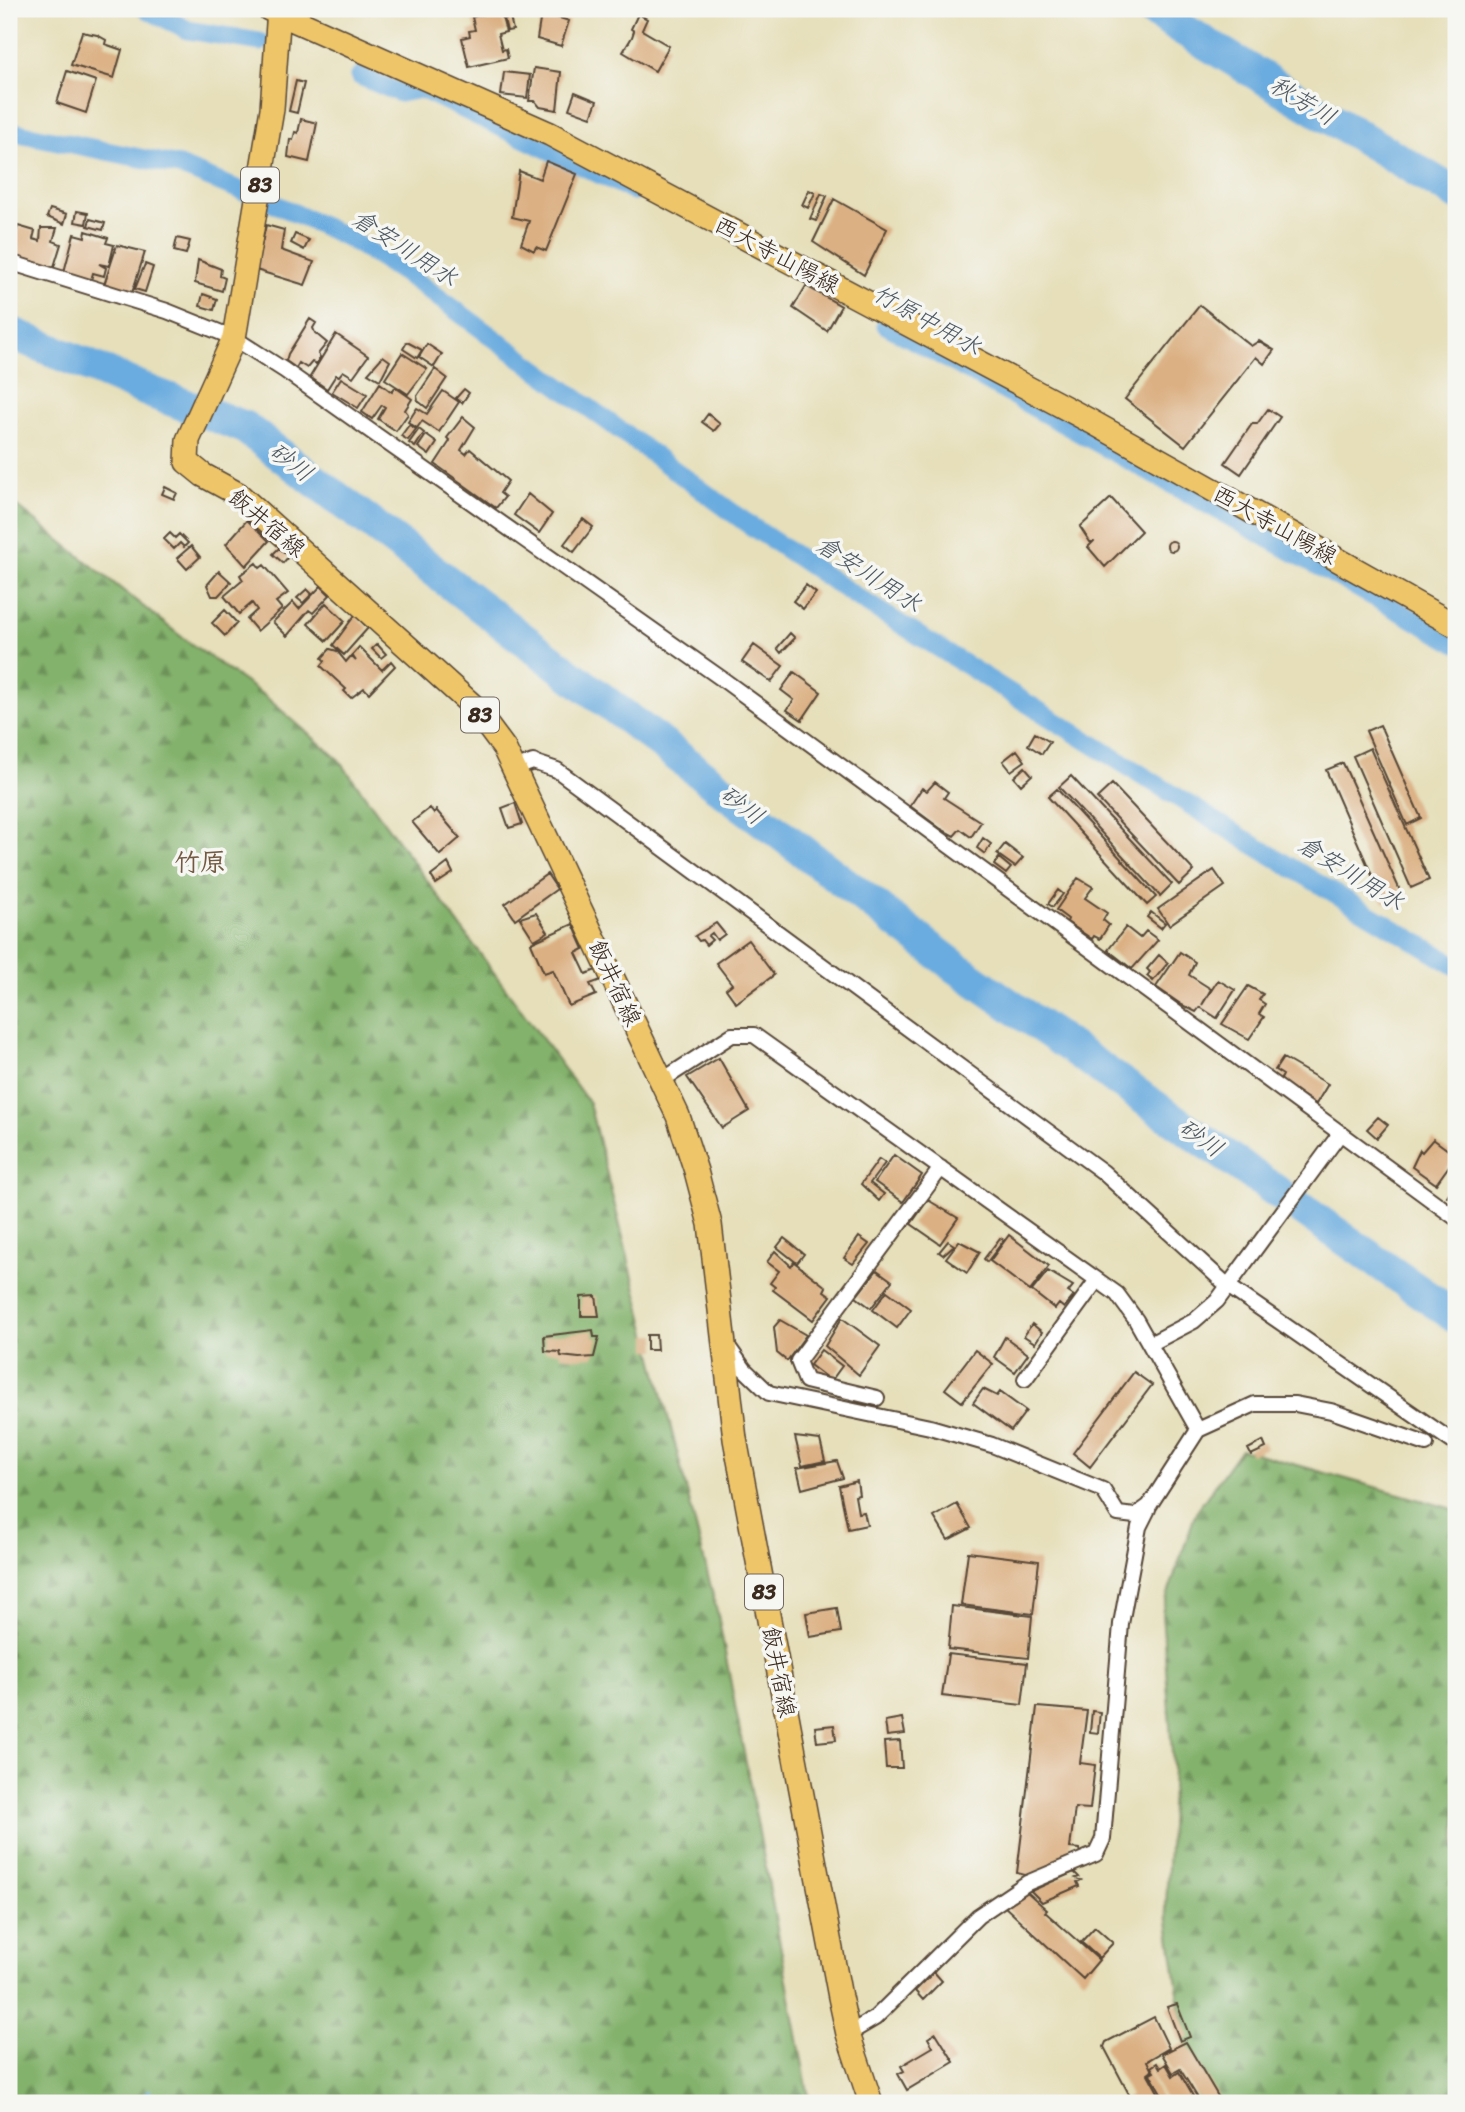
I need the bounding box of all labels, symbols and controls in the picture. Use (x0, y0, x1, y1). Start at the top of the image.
water label: 秋芳川 (1261, 64, 1345, 138)
road number: 83 (241, 168, 279, 202)
water label: 倉安川用水 (343, 198, 467, 298)
street label: 西大寺山陽線 (706, 205, 848, 305)
water label: 竹原中用水 (864, 273, 990, 367)
water label: 砂川 (259, 431, 323, 493)
street label: 西大寺山陽線 (1205, 474, 1345, 576)
street label: 飯井宿線 (219, 478, 315, 568)
water label: 倉安川用水 (807, 524, 931, 624)
road number: 83 (461, 698, 499, 732)
water label: 砂川 (710, 774, 774, 836)
water label: 倉安川用水 (1289, 823, 1413, 923)
district label: 竹原 (174, 839, 226, 885)
street label: 飯井宿線 (577, 933, 653, 1033)
water label: 砂川 (1169, 1107, 1233, 1169)
road number: 83 (745, 1574, 783, 1610)
street label: 飯井宿線 (750, 1623, 808, 1721)

